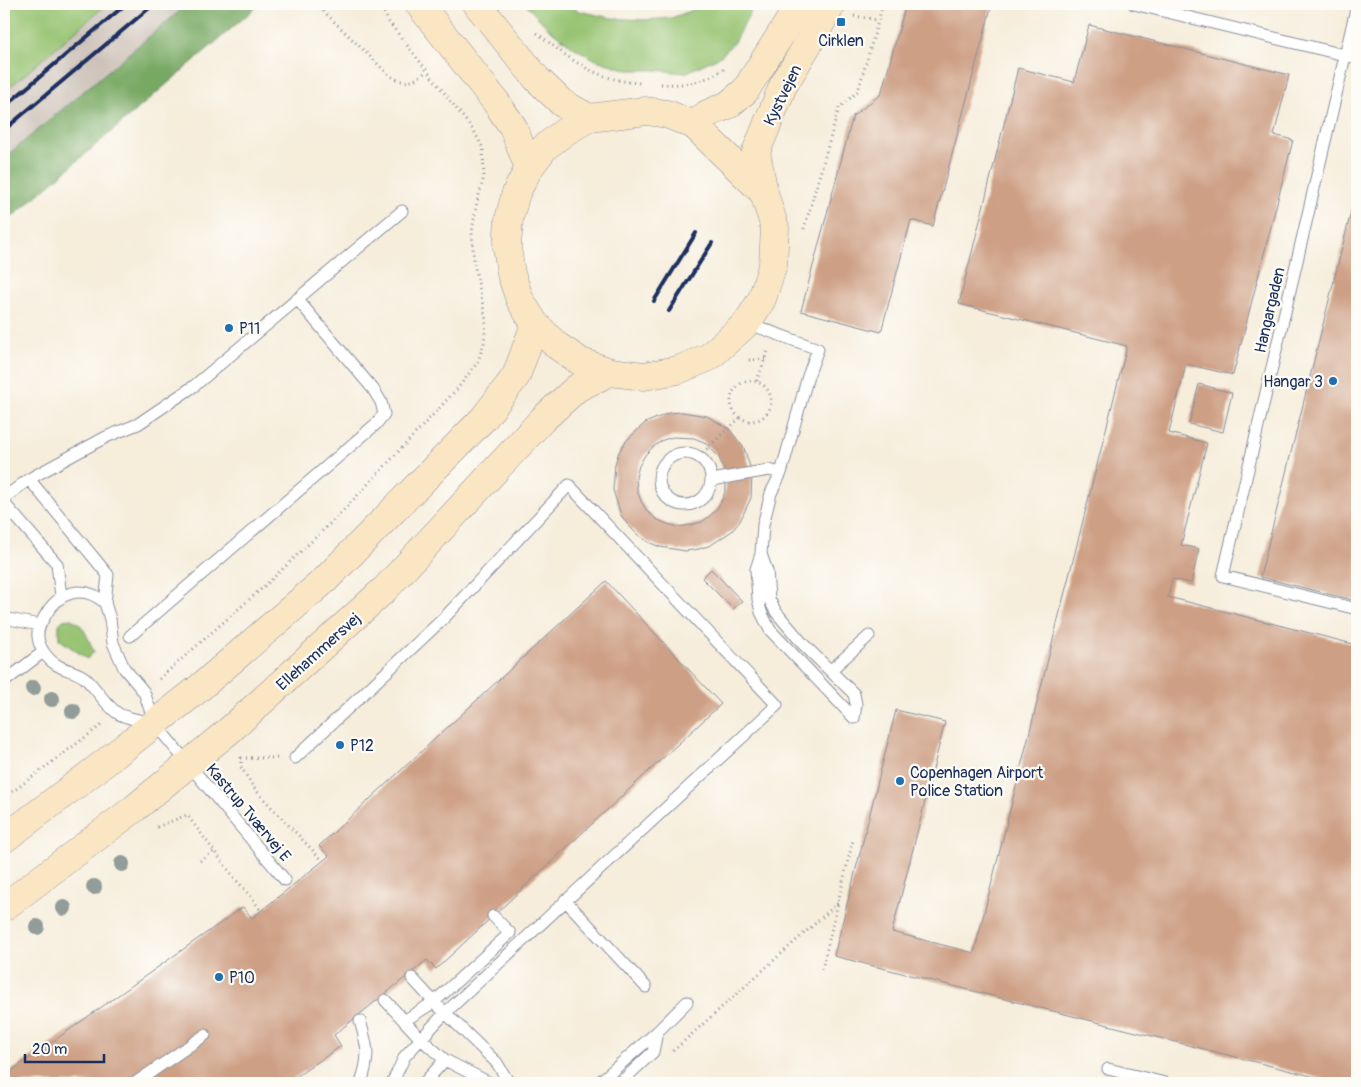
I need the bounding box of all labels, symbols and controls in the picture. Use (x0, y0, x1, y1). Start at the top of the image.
marker: Cirklen (835, 16, 847, 28)
place label: Cirklen (818, 31, 864, 51)
street label: Kystvejen (760, 62, 806, 129)
street label: Hangargaden (1250, 265, 1290, 355)
place label: P11 (239, 319, 260, 339)
marker: P11 (223, 322, 235, 334)
place label: Hangar 3 (1263, 372, 1323, 392)
marker: Hangar 3 (1327, 375, 1339, 387)
street label: Ellehammersvej (272, 609, 365, 695)
place label: P12 (350, 736, 374, 756)
marker: P12 (334, 739, 346, 751)
street label: Kastrup Tværvej E (201, 760, 295, 866)
place label: Copenhagen Airport Police Station (910, 763, 1044, 801)
marker: Copenhagen Airport Police Station (894, 775, 906, 787)
place label: P10 (229, 968, 255, 988)
marker: P10 (213, 971, 225, 983)
scale bar (25, 1032, 104, 1064)
text: 20 m (32, 1040, 67, 1059)

